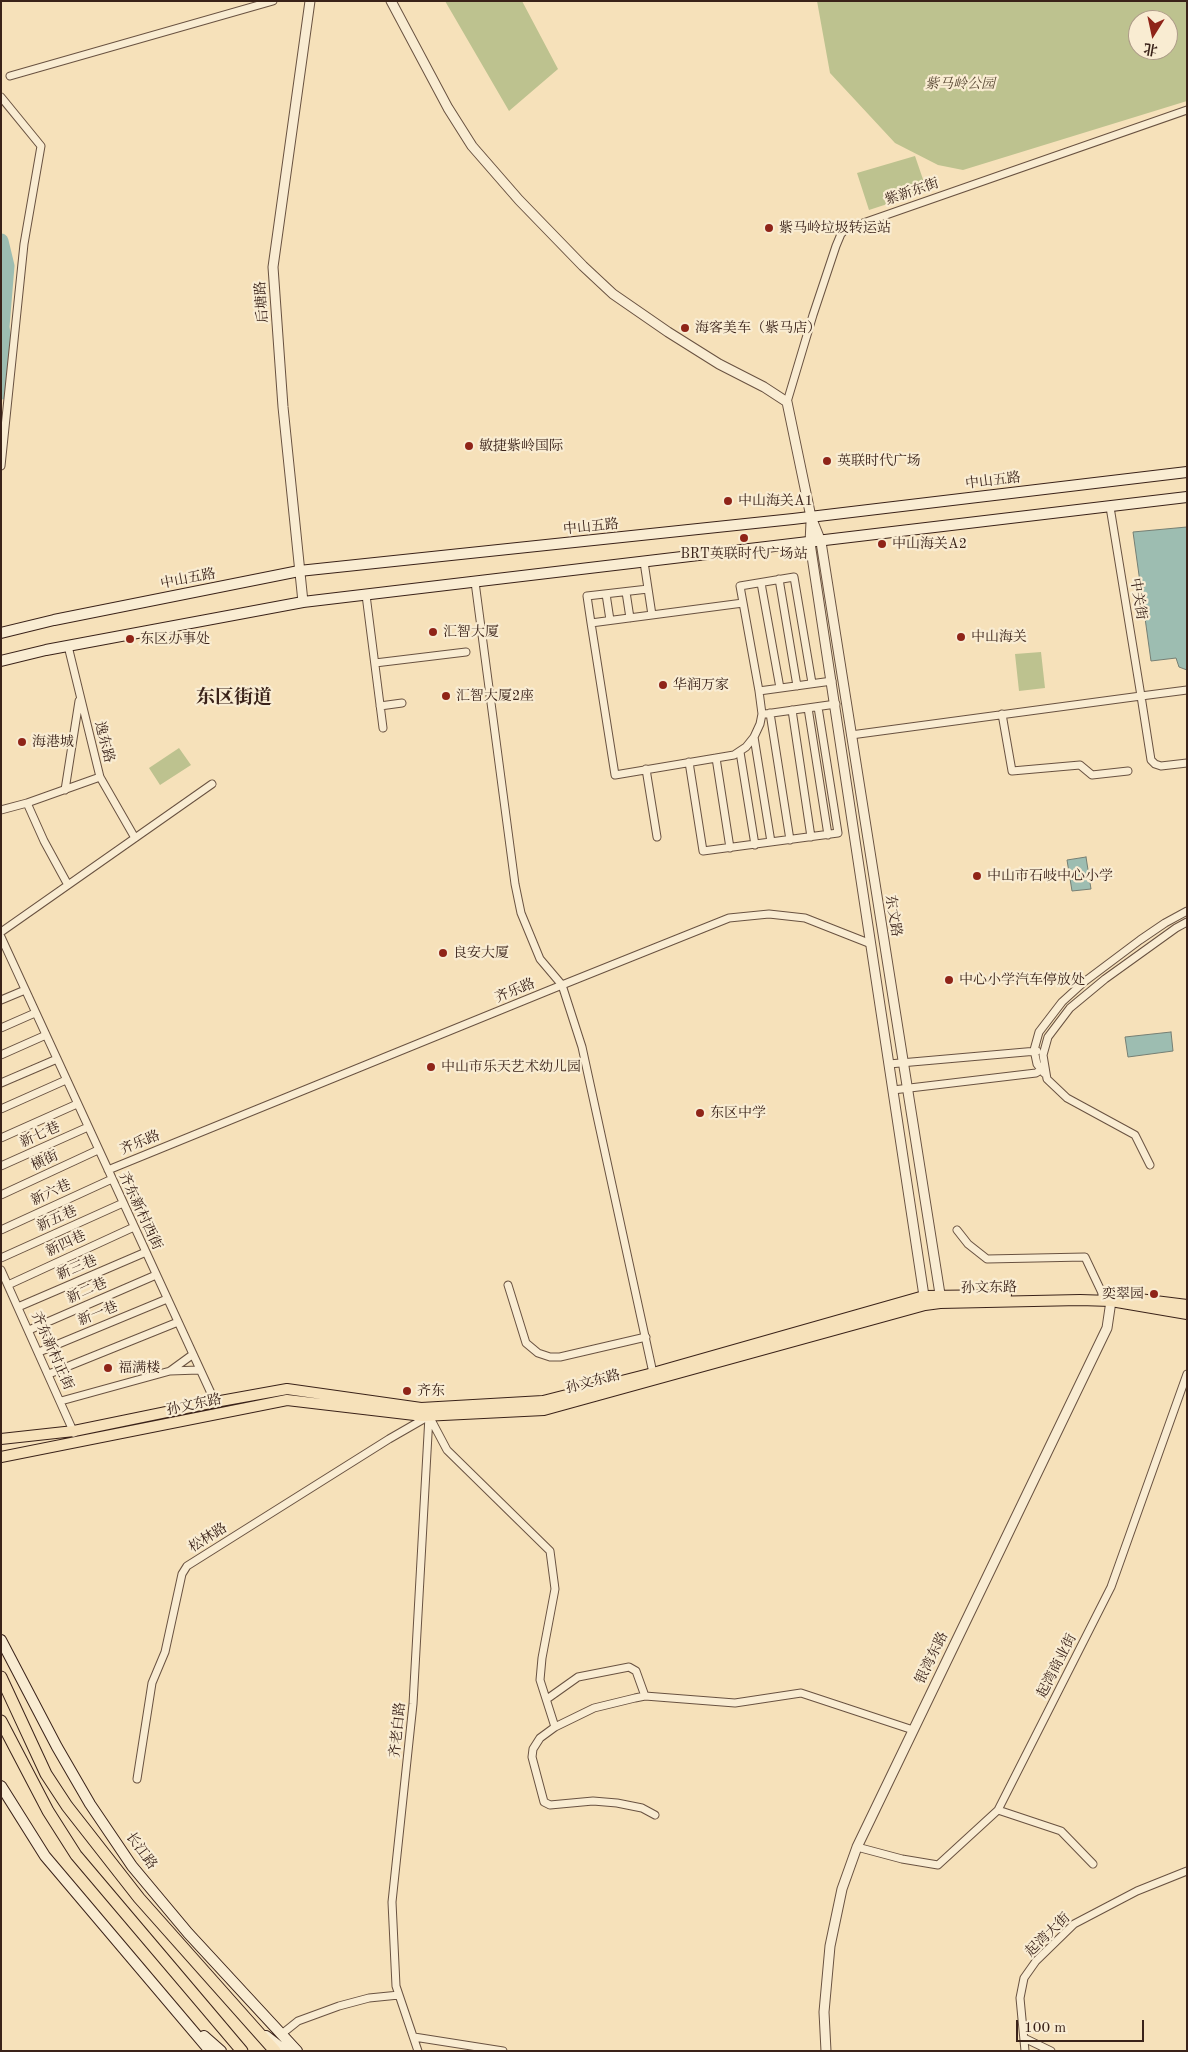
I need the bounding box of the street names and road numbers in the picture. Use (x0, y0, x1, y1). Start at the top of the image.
street label: 紫新东街 (883, 175, 941, 209)
street label: 后塘路 (252, 280, 272, 324)
street label: 中山五路 (964, 469, 1022, 493)
street label: 中山五路 (562, 516, 620, 538)
street label: 中山五路 (159, 565, 217, 593)
street label: 中关街 (1126, 577, 1150, 621)
street label: 逸东路 (91, 720, 117, 764)
street label: 东文路 (881, 894, 905, 938)
street label: 齐乐路 (492, 975, 538, 1007)
street label: 新七巷 (17, 1119, 63, 1151)
street label: 齐乐路 (117, 1127, 163, 1159)
street label: 横街 (29, 1147, 61, 1175)
street label: 齐东新村西街 (115, 1169, 165, 1253)
street label: 新六巷 (28, 1177, 74, 1209)
street label: 新五巷 (34, 1203, 80, 1235)
street label: 新四巷 (43, 1228, 89, 1260)
street label: 新三巷 (54, 1252, 100, 1284)
street label: 新二巷 (64, 1275, 110, 1307)
street label: 孙文东路 (961, 1279, 1017, 1297)
street label: 新一巷 (75, 1298, 121, 1330)
street label: 齐东新村正街 (27, 1309, 77, 1393)
street label: 孙文东路 (564, 1367, 622, 1397)
street label: 孙文东路 (165, 1391, 223, 1419)
street label: 松林路 (186, 1520, 230, 1556)
street label: 银湾东路 (912, 1629, 952, 1687)
street label: 起湾商业街 (1034, 1631, 1080, 1701)
street label: 齐老白路 (387, 1701, 409, 1759)
street label: 长江路 (122, 1829, 160, 1873)
street label: 起湾大街 (1022, 1910, 1074, 1960)

